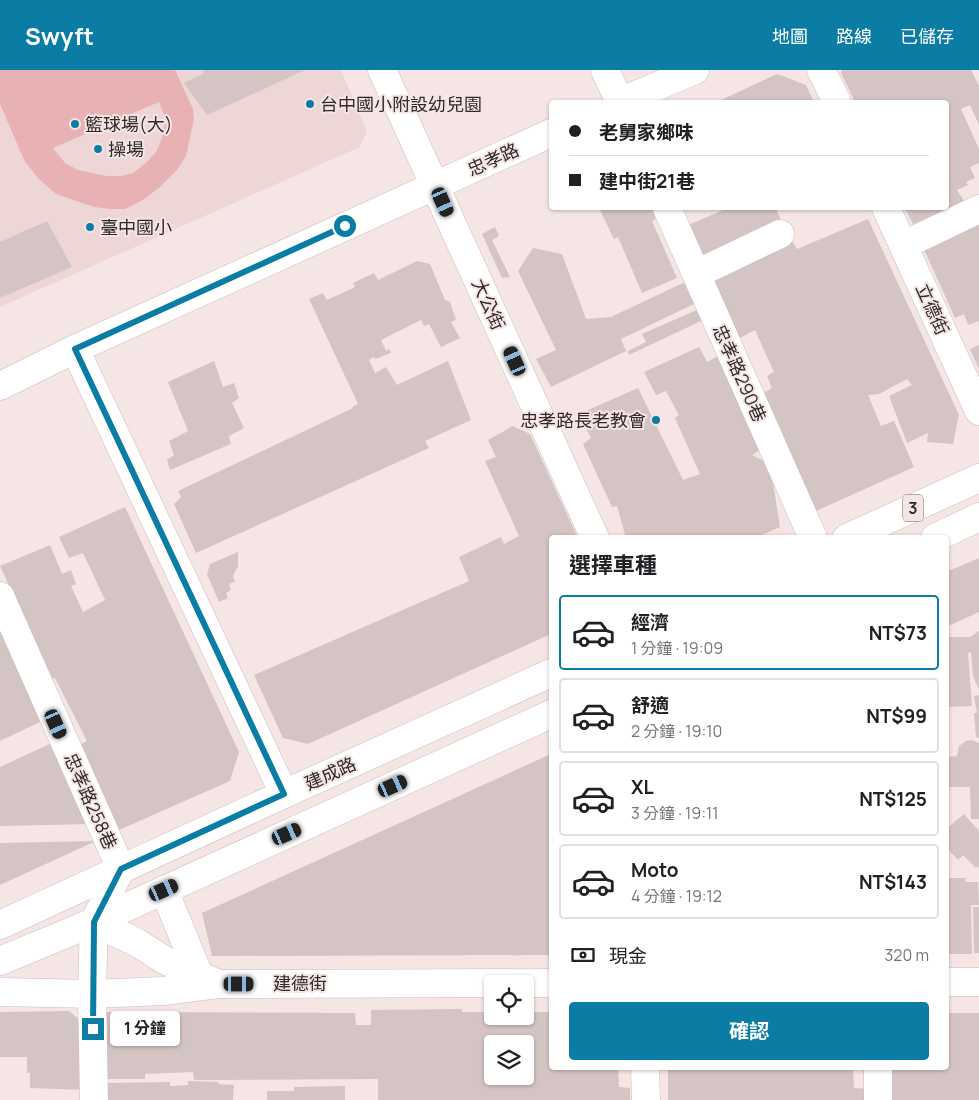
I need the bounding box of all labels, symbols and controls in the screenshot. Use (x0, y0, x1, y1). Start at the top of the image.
text: Swyft (25, 19, 94, 52)
text: 地圖 (772, 24, 808, 48)
text: 路線 (836, 24, 872, 48)
text: 已儲存 (900, 24, 954, 48)
place label: 台中國小附設幼兒園 (320, 92, 482, 116)
marker: 台中國小附設幼兒園 (304, 98, 316, 110)
place label: 籃球場(大) (85, 112, 172, 136)
marker: 籃球場(大) (69, 118, 81, 130)
text: 老舅家鄉味 (599, 119, 694, 145)
place label: 操場 (108, 137, 144, 161)
street label: 忠孝路 (463, 137, 523, 181)
marker: 操場 (92, 143, 104, 155)
text: 建中街21巷 (599, 168, 695, 194)
car (430, 185, 455, 219)
place label: 臺中國小 (100, 215, 172, 239)
route start (334, 215, 356, 237)
marker: 臺中國小 (84, 221, 96, 233)
street label: 大公街 (467, 274, 511, 334)
street label: 立德街 (911, 279, 955, 339)
street label: 忠孝路290巷 (708, 320, 772, 426)
car (502, 344, 527, 378)
place label: 忠孝路長老教會 (520, 408, 646, 432)
marker: 忠孝路長老教會 (650, 414, 662, 426)
road number: 3 (903, 494, 923, 522)
text: 選擇車種 (569, 550, 657, 580)
text: 經濟 (631, 609, 669, 635)
icon: car (571, 610, 616, 655)
text: NT$73 (869, 620, 927, 646)
text: 1 分鐘 · 19:09 (631, 637, 723, 659)
text: 舒適 (631, 692, 669, 718)
icon: car (571, 693, 616, 738)
text: NT$99 (866, 703, 927, 729)
car (43, 707, 68, 741)
text: 2 分鐘 · 19:10 (631, 720, 722, 742)
street label: 忠孝路258巷 (59, 749, 123, 853)
street label: 建成路 (300, 751, 360, 795)
car (376, 773, 409, 799)
text: XL (631, 774, 654, 800)
icon: car (571, 776, 616, 821)
text: NT$125 (859, 786, 927, 812)
text: 3 分鐘 · 19:11 (631, 802, 719, 824)
car (270, 821, 303, 847)
text: Moto (631, 857, 678, 883)
icon: car (571, 859, 616, 904)
text: NT$143 (859, 869, 927, 895)
car (147, 877, 180, 903)
text: 4 分鐘 · 19:12 (631, 885, 722, 907)
icon: cash (569, 941, 597, 969)
text: 現金 (609, 943, 647, 969)
text: 320 m (885, 944, 929, 966)
street label: 建德街 (273, 971, 327, 995)
map controls (484, 975, 534, 1085)
button: locate (484, 975, 534, 1025)
car (224, 977, 254, 992)
button: 確認 (569, 1002, 929, 1060)
callout: 1 分鐘 (110, 1012, 180, 1046)
text: 1 分鐘 (124, 1017, 166, 1039)
route end (82, 1018, 104, 1040)
button: layers (484, 1035, 534, 1085)

